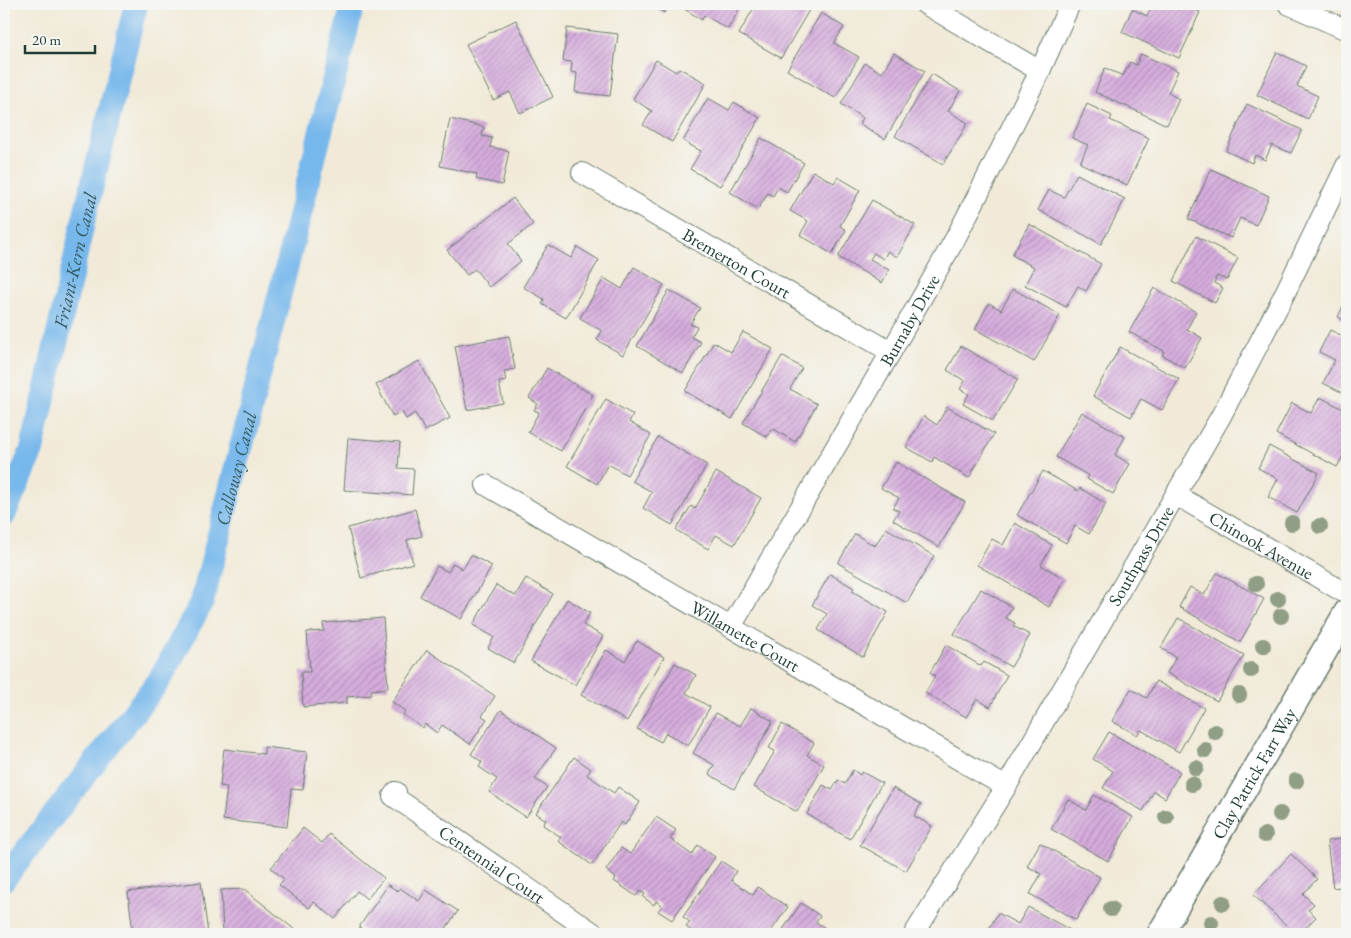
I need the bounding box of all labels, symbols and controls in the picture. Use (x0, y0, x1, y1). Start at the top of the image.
scale bar (25, 22, 95, 54)
text: 20 m (32, 30, 61, 49)
water label: Friant-Kern Canal (47, 190, 103, 332)
street label: Bremerton Court (679, 222, 795, 303)
street label: Burnaby Drive (874, 270, 944, 370)
water label: Calloway Canal (209, 408, 262, 528)
street label: Southpass Drive (1102, 501, 1178, 610)
street label: Chinook Avenue (1205, 505, 1318, 584)
street label: Willamette Court (687, 595, 804, 676)
street label: Clay Patrick Farr Way (1206, 703, 1301, 843)
street label: Centennial Court (435, 819, 550, 908)

